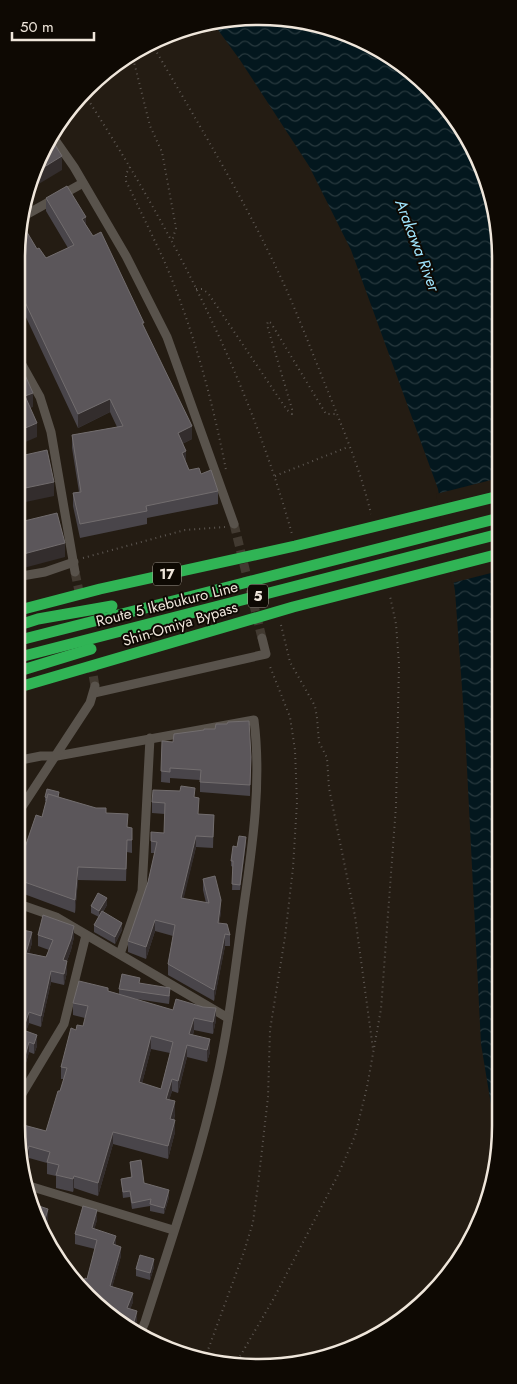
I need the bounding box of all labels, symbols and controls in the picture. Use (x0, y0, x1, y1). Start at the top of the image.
scale bar (12, 10, 95, 42)
text: 50 m (20, 16, 54, 38)
water label: Arakawa River (389, 195, 446, 296)
road number: 17 (153, 562, 181, 586)
street label: Route 5 Ikebukuro Line (94, 576, 241, 632)
road number: 5 (248, 584, 268, 608)
street label: Shin-Omiya Bypass (120, 596, 240, 652)

